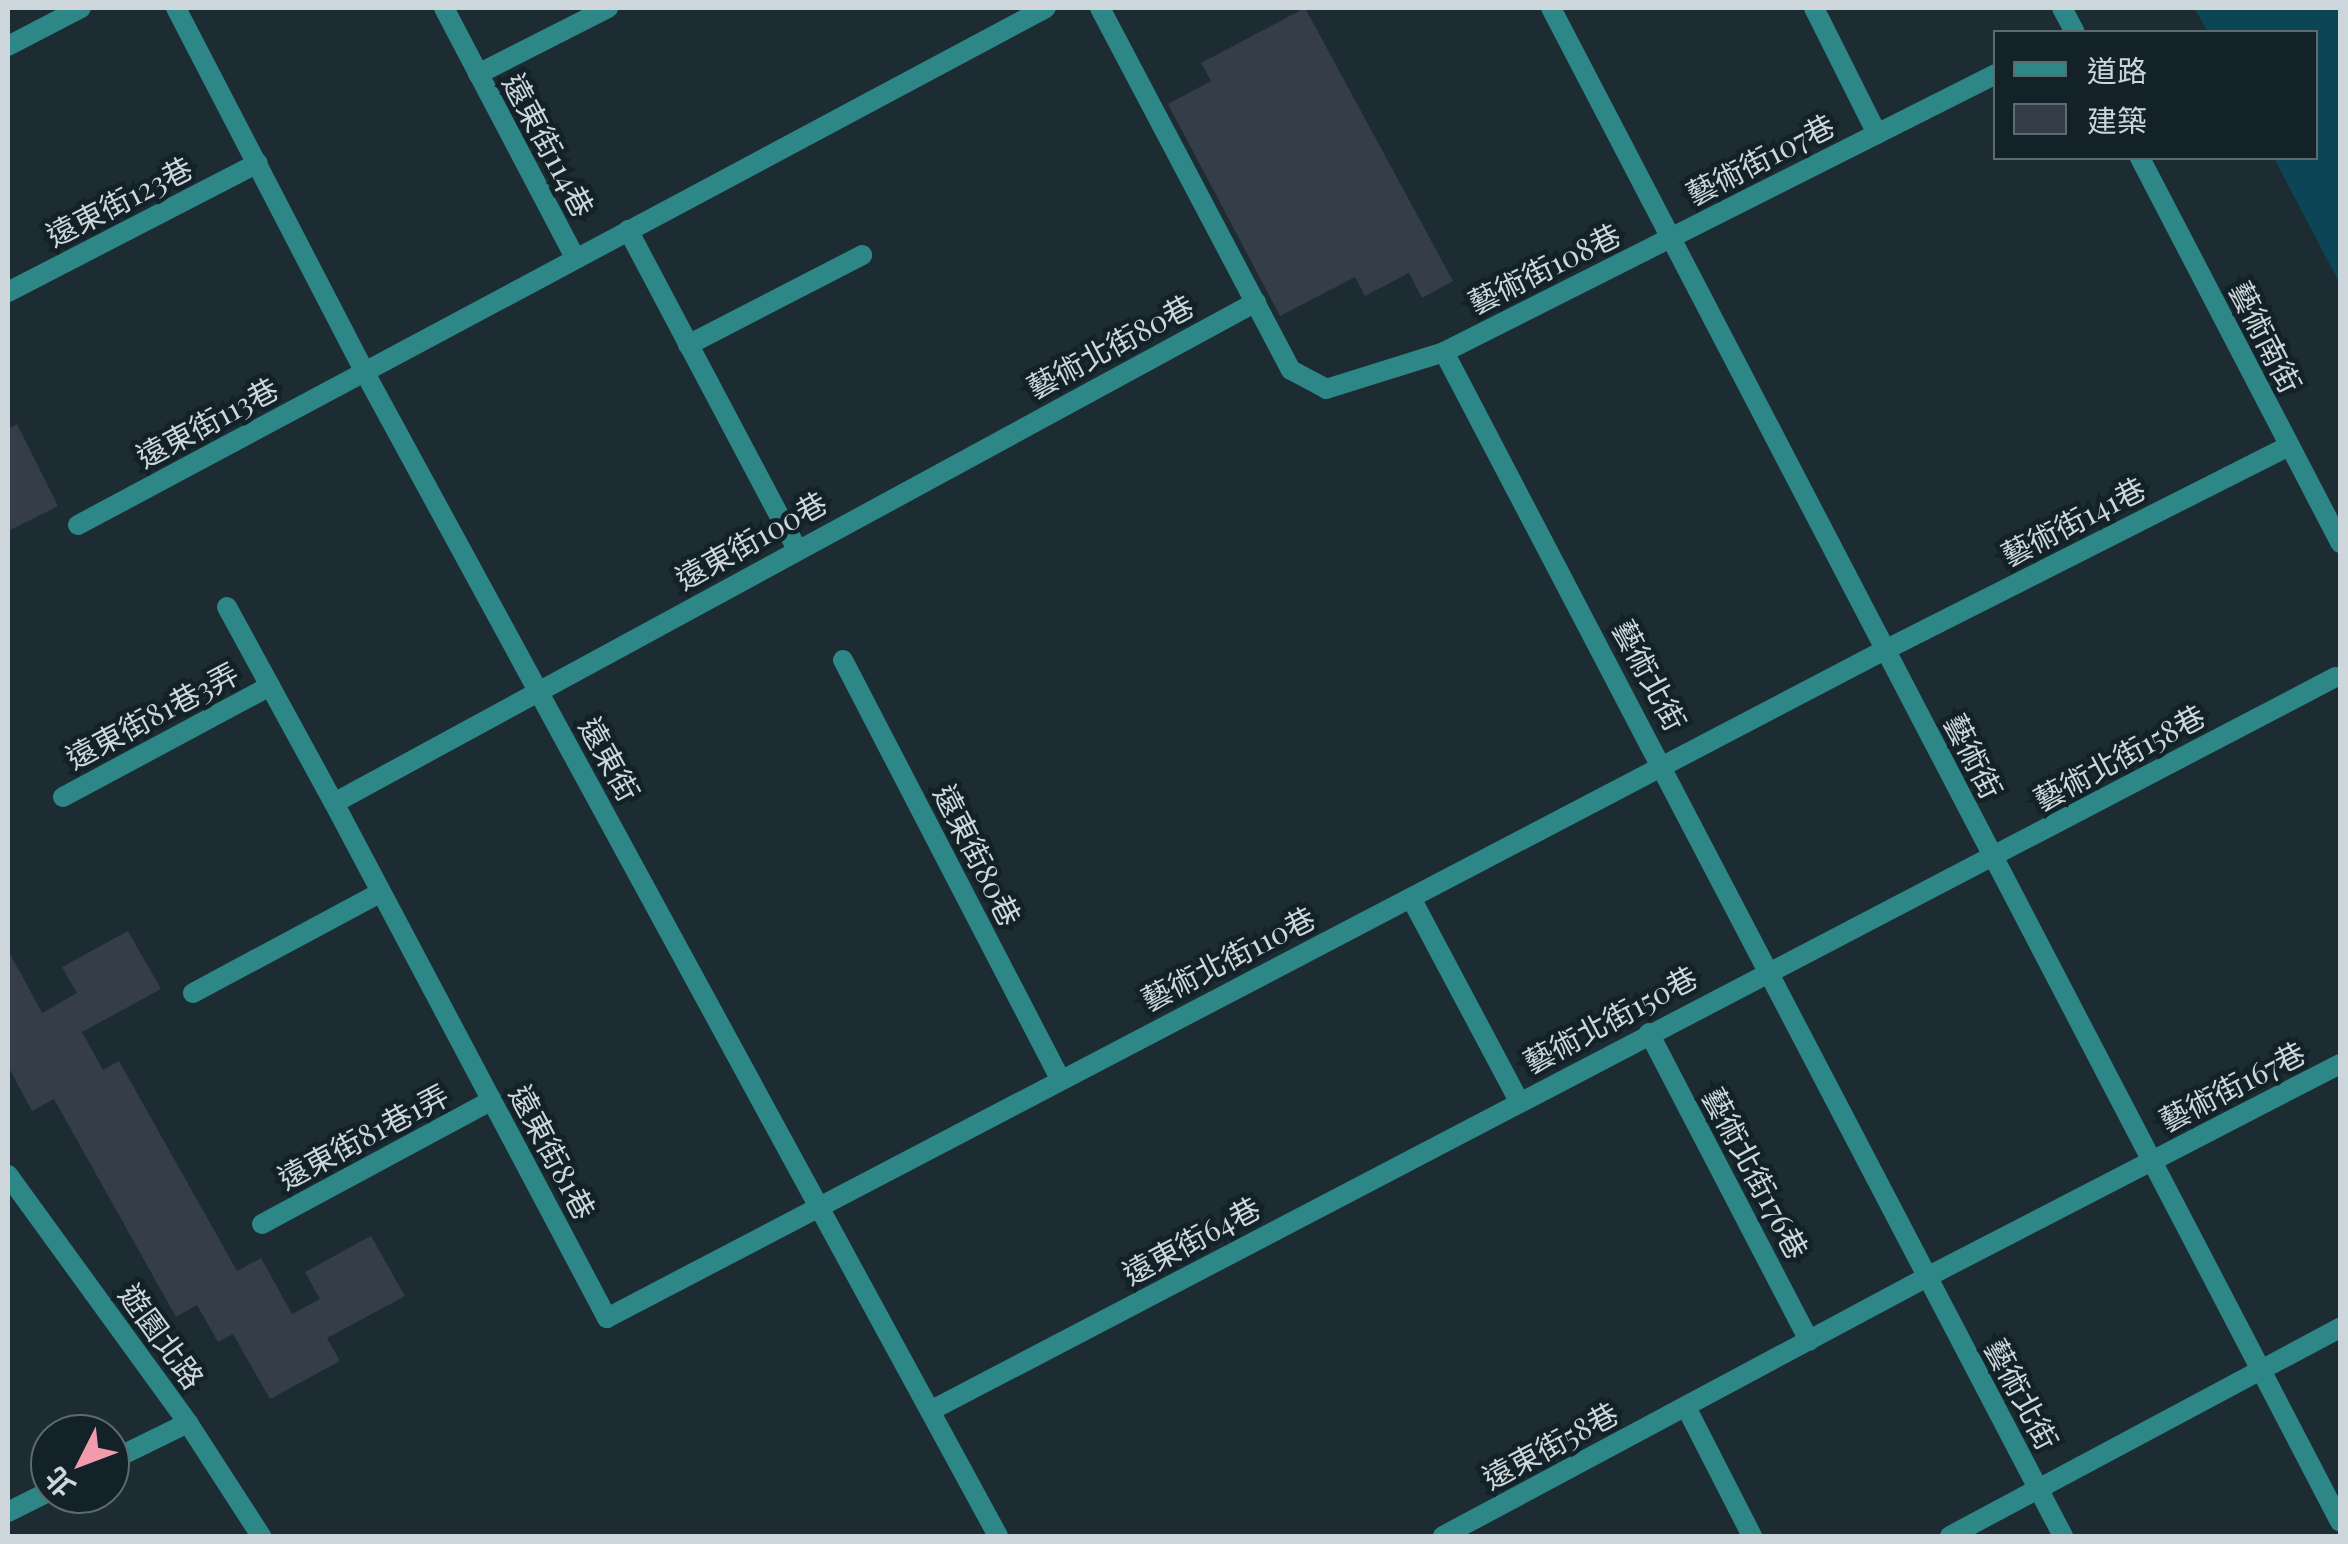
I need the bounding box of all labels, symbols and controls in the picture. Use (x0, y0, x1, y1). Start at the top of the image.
legend (1993, 30, 2318, 160)
text: 道路 (2087, 50, 2147, 90)
street label: 遠東街114巷 (496, 67, 602, 223)
text: 建築 (2087, 100, 2147, 140)
street label: 藝術街107巷 (1680, 106, 1840, 212)
street label: 遠東街123巷 (40, 149, 198, 253)
street label: 藝術街108巷 (1462, 216, 1626, 320)
street label: 藝術南街 (2223, 275, 2309, 399)
street label: 藝術北街80巷 (1020, 287, 1200, 405)
street label: 遠東街113巷 (130, 370, 284, 474)
street label: 藝術街141巷 (1995, 469, 2151, 573)
street label: 遠東街100巷 (669, 484, 833, 596)
street label: 藝術北街 (1606, 614, 1694, 736)
street label: 遠東街81巷3弄 (60, 654, 244, 776)
street label: 藝術北街158巷 (2027, 697, 2211, 817)
street label: 藝術街 (1938, 708, 2010, 804)
street label: 遠東街 (572, 711, 648, 807)
street label: 遠東街80巷 (927, 778, 1029, 932)
street label: 藝術北街110巷 (1135, 899, 1321, 1017)
street label: 藝術北街150巷 (1517, 958, 1703, 1080)
street label: 藝術街167巷 (2153, 1034, 2311, 1138)
street label: 遠東街81巷1弄 (272, 1076, 454, 1196)
street label: 遠東街81巷 (503, 1079, 603, 1225)
street label: 藝術北街176巷 (1696, 1081, 1816, 1265)
street label: 遠東街64巷 (1116, 1189, 1266, 1291)
street label: 遊園北路 (112, 1277, 212, 1395)
street label: 藝術北街 (1978, 1333, 2066, 1455)
street label: 遠東街58巷 (1476, 1394, 1624, 1496)
north arrow (30, 1414, 130, 1514)
text: 北 (36, 1460, 82, 1506)

